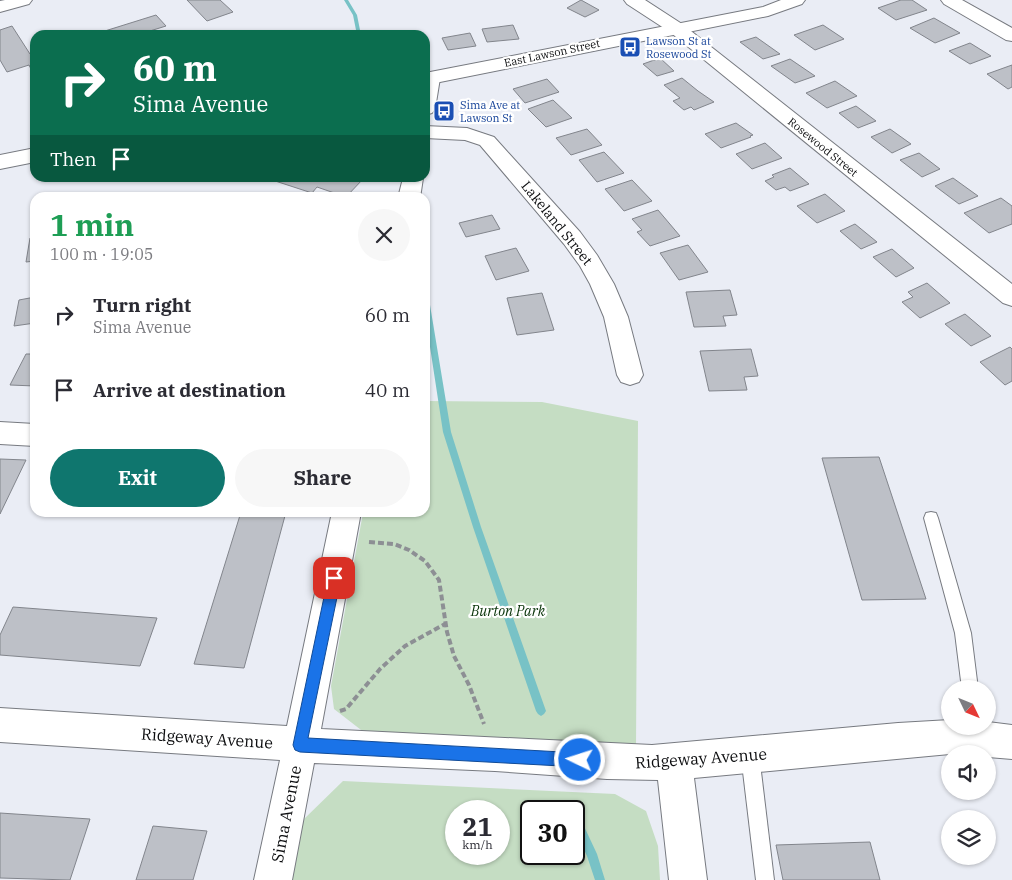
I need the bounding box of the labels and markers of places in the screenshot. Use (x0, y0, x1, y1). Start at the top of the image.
place label: Lawson St at Rosewood St (646, 34, 712, 61)
bus stop icon: Lawson St at Rosewood St (618, 35, 642, 59)
place label: Sima Ave at Lawson St (460, 98, 520, 125)
bus stop icon: Sima Ave at Lawson St (432, 99, 456, 123)
pin (313, 557, 355, 599)

